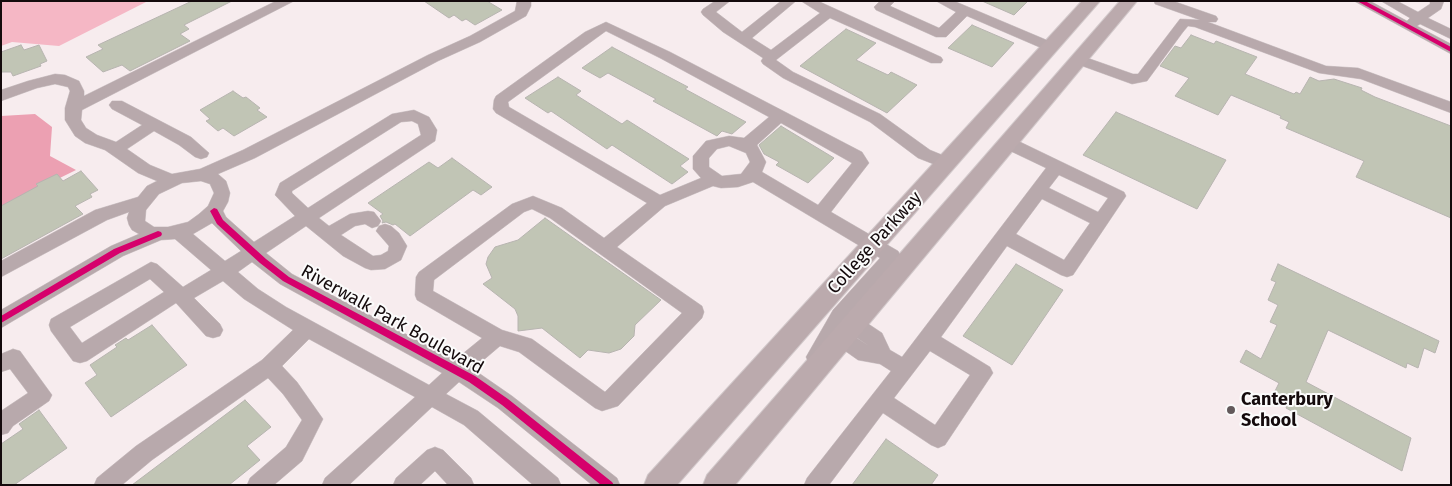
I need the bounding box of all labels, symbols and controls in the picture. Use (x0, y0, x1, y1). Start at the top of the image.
street label: College Parkway (823, 187, 927, 299)
street label: Riverwalk Park Boulevard (297, 261, 487, 379)
place label: Canterbury School (1241, 389, 1333, 432)
marker: Canterbury School (1225, 404, 1237, 416)

